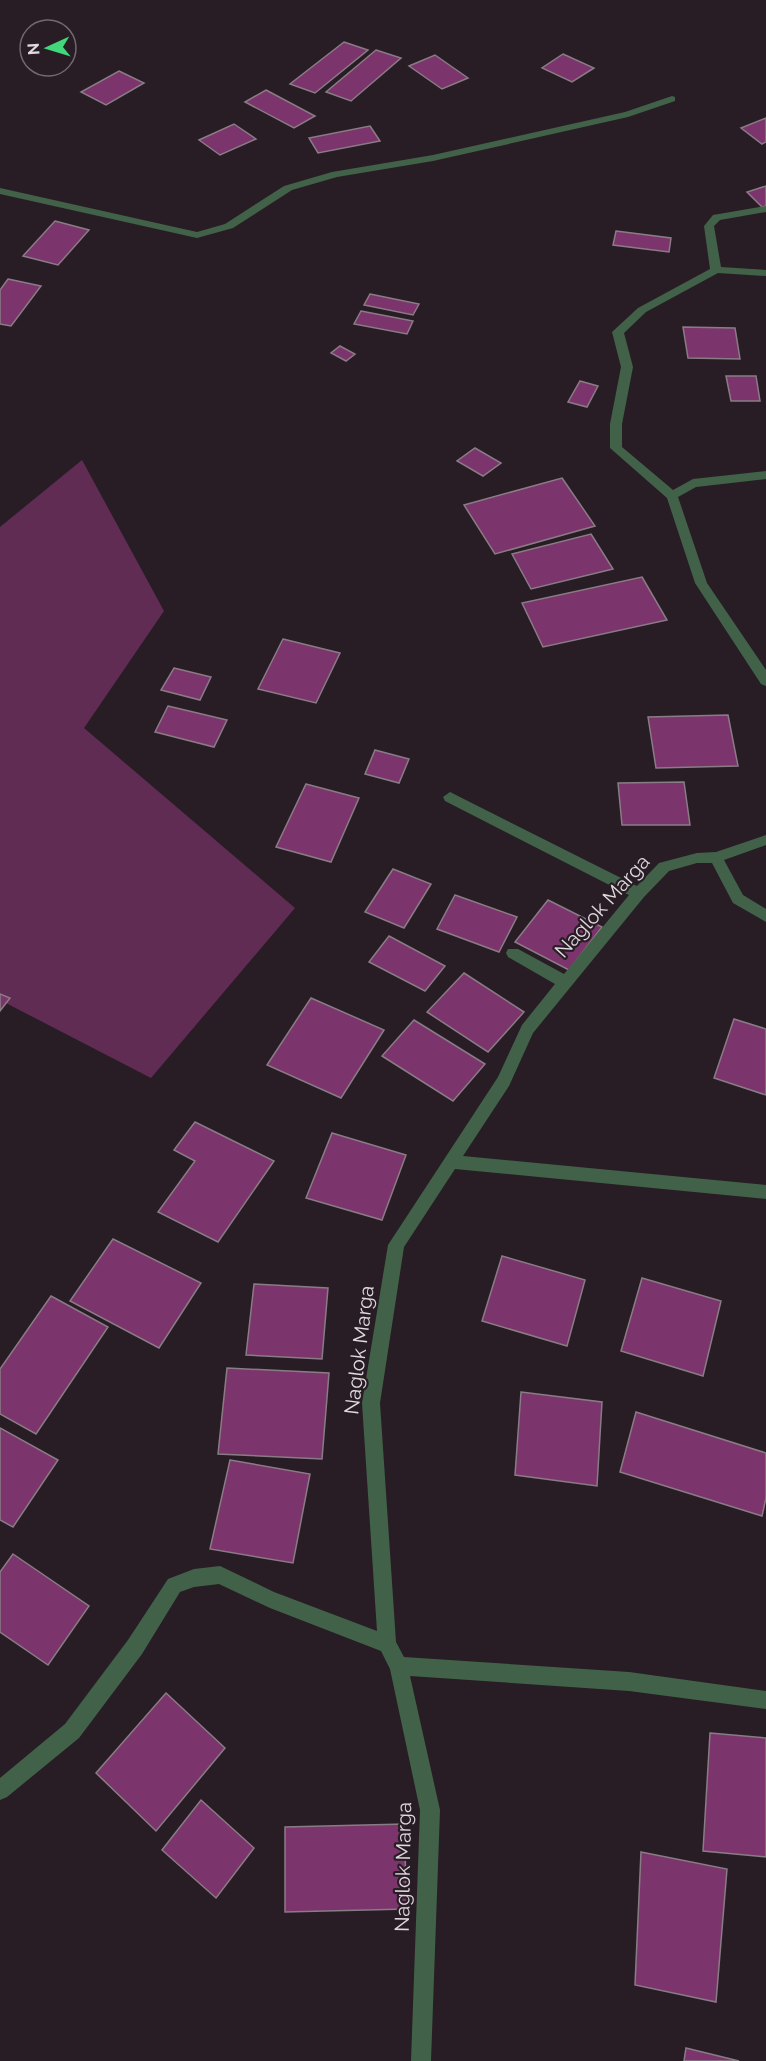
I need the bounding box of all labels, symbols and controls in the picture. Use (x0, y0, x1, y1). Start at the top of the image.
north arrow (18, 18, 78, 78)
text: N (24, 42, 43, 56)
street label: Naglok Marga (550, 850, 654, 962)
street label: Naglok Marga (339, 1284, 379, 1416)
street label: Naglok Marga (390, 1802, 416, 1932)

